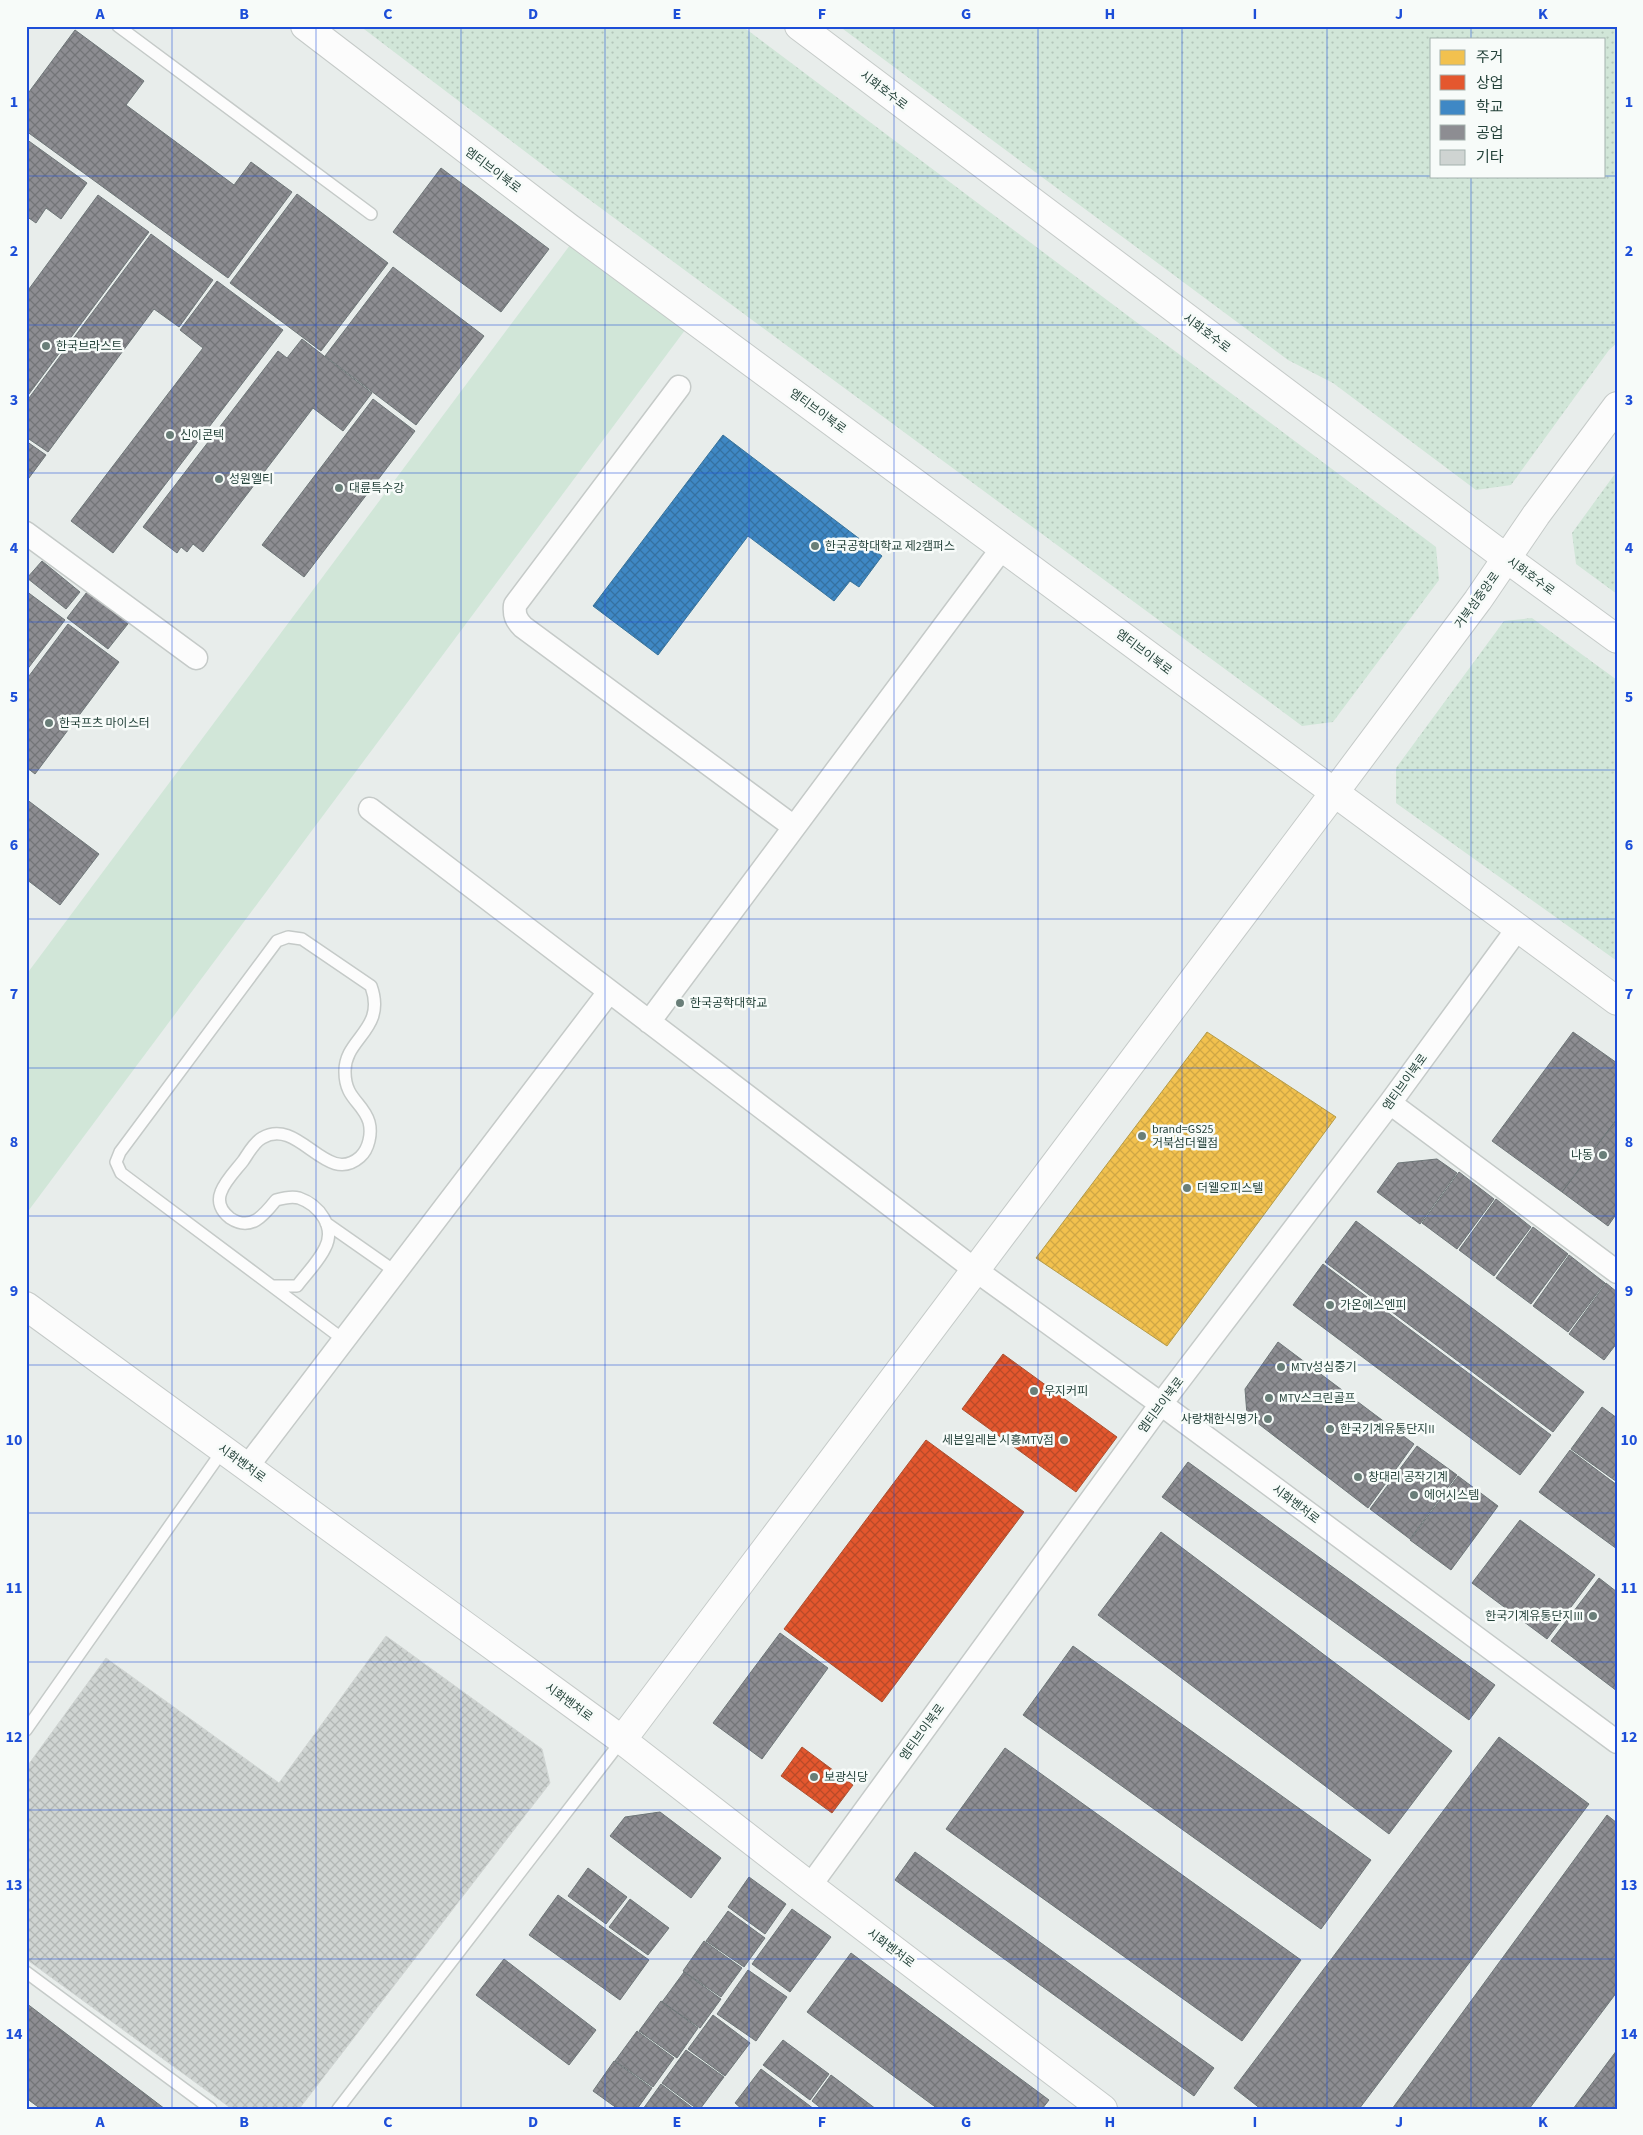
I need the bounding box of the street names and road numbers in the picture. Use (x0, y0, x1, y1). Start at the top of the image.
street label: 시화호수로 (857, 67, 911, 114)
street label: 엠티브이북로 (461, 144, 524, 197)
street label: 시화호수로 (1180, 310, 1234, 357)
street label: 엠티브이북로 (786, 385, 850, 438)
street label: 시화호수로 (1503, 553, 1558, 600)
street label: 거북섬중앙로 (1451, 568, 1504, 632)
street label: 엠티브이북로 (1112, 626, 1175, 679)
street label: 엠티브이북로 (1379, 1050, 1432, 1114)
street label: 엠티브이북로 (1135, 1374, 1188, 1437)
street label: 시화벤처로 (214, 1440, 269, 1487)
street label: 시화벤처로 (1269, 1481, 1323, 1528)
street label: 시화벤처로 (541, 1679, 596, 1726)
street label: 엠티브이북로 (896, 1700, 949, 1764)
street label: 시화벤처로 (864, 1925, 918, 1972)

